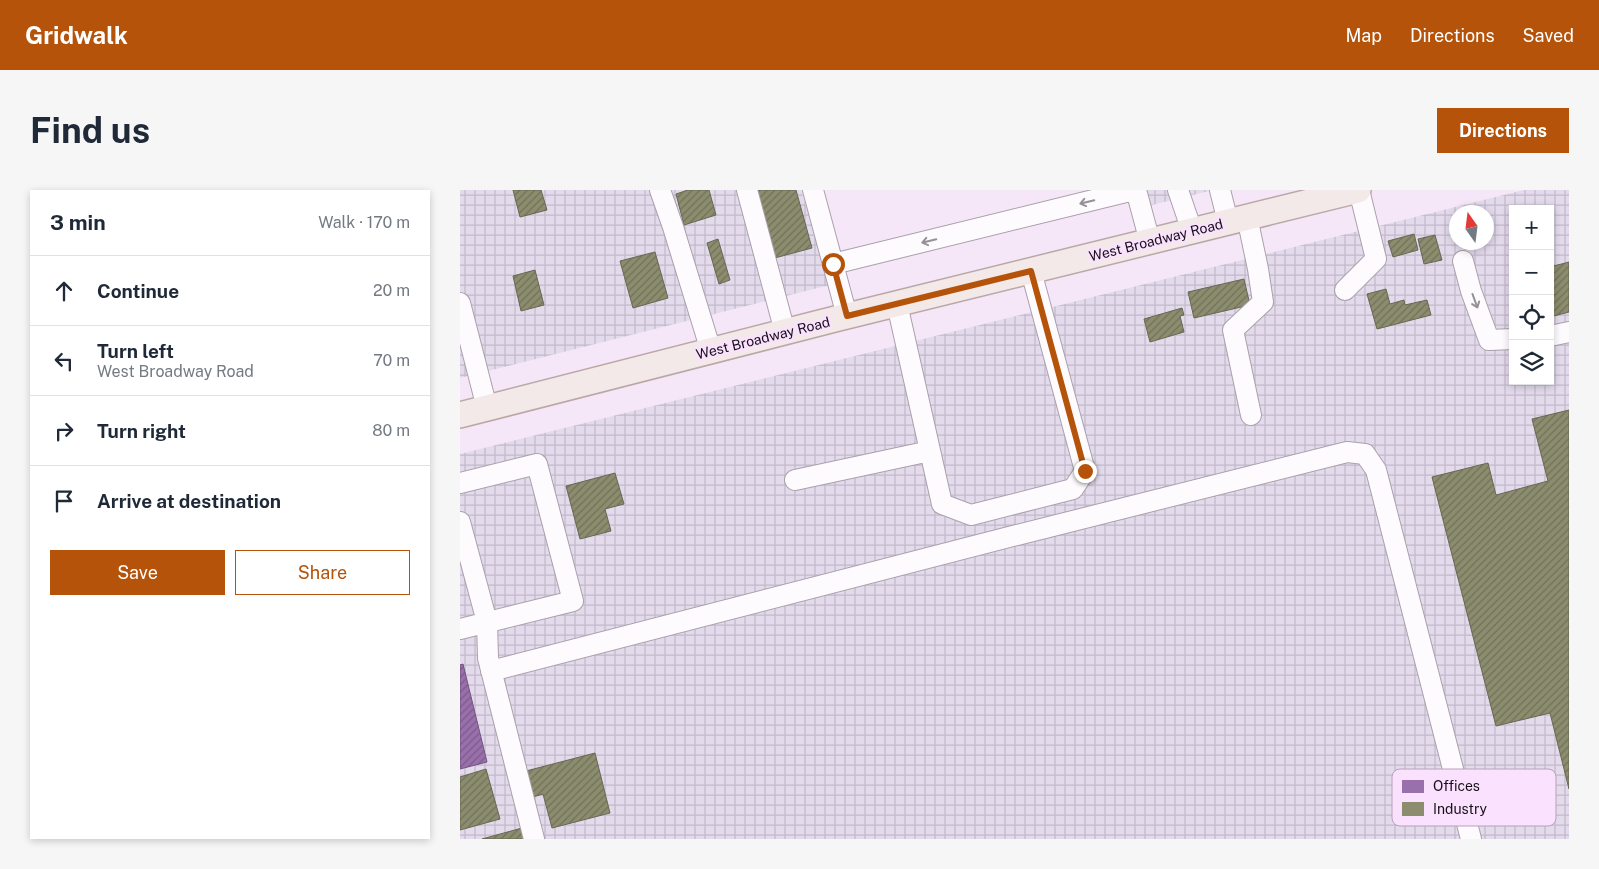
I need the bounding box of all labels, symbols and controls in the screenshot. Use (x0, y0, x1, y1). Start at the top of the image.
text: Gridwalk (25, 21, 128, 49)
text: Map (1345, 25, 1382, 46)
text: Directions (1410, 25, 1495, 46)
text: Saved (1523, 25, 1574, 46)
button: Directions (1437, 108, 1569, 153)
text: Find us (30, 110, 150, 151)
one-way arrow (1079, 198, 1095, 207)
north arrow (1449, 205, 1494, 250)
map controls (1509, 205, 1554, 385)
button: + (1509, 205, 1554, 250)
text: 3 min (50, 210, 106, 235)
text: Walk · 170 m (318, 213, 410, 232)
street label: West Broadway Road (1087, 216, 1225, 264)
one-way arrow (921, 237, 937, 246)
button: − (1509, 250, 1554, 295)
route start (822, 253, 845, 276)
icon: ahead (50, 277, 78, 305)
text: Continue (97, 280, 179, 302)
text: 20 m (373, 281, 410, 300)
one-way arrow (1471, 293, 1480, 308)
button: locate (1509, 295, 1554, 340)
street label: West Broadway Road (694, 314, 832, 362)
text: Turn left (97, 340, 174, 362)
button: layers (1509, 340, 1554, 385)
icon: left (50, 347, 78, 375)
text: 70 m (373, 351, 410, 370)
text: West Broadway Road (97, 362, 254, 381)
icon: right (50, 417, 78, 445)
text: Turn right (97, 420, 186, 442)
text: 80 m (372, 421, 410, 440)
route end (1074, 460, 1097, 483)
icon: arrive (50, 487, 78, 515)
text: Arrive at destination (97, 490, 281, 512)
button: Save (50, 550, 225, 595)
button: Share (235, 550, 410, 595)
legend (1392, 769, 1556, 826)
text: Offices (1433, 778, 1480, 794)
text: Industry (1433, 801, 1488, 817)

